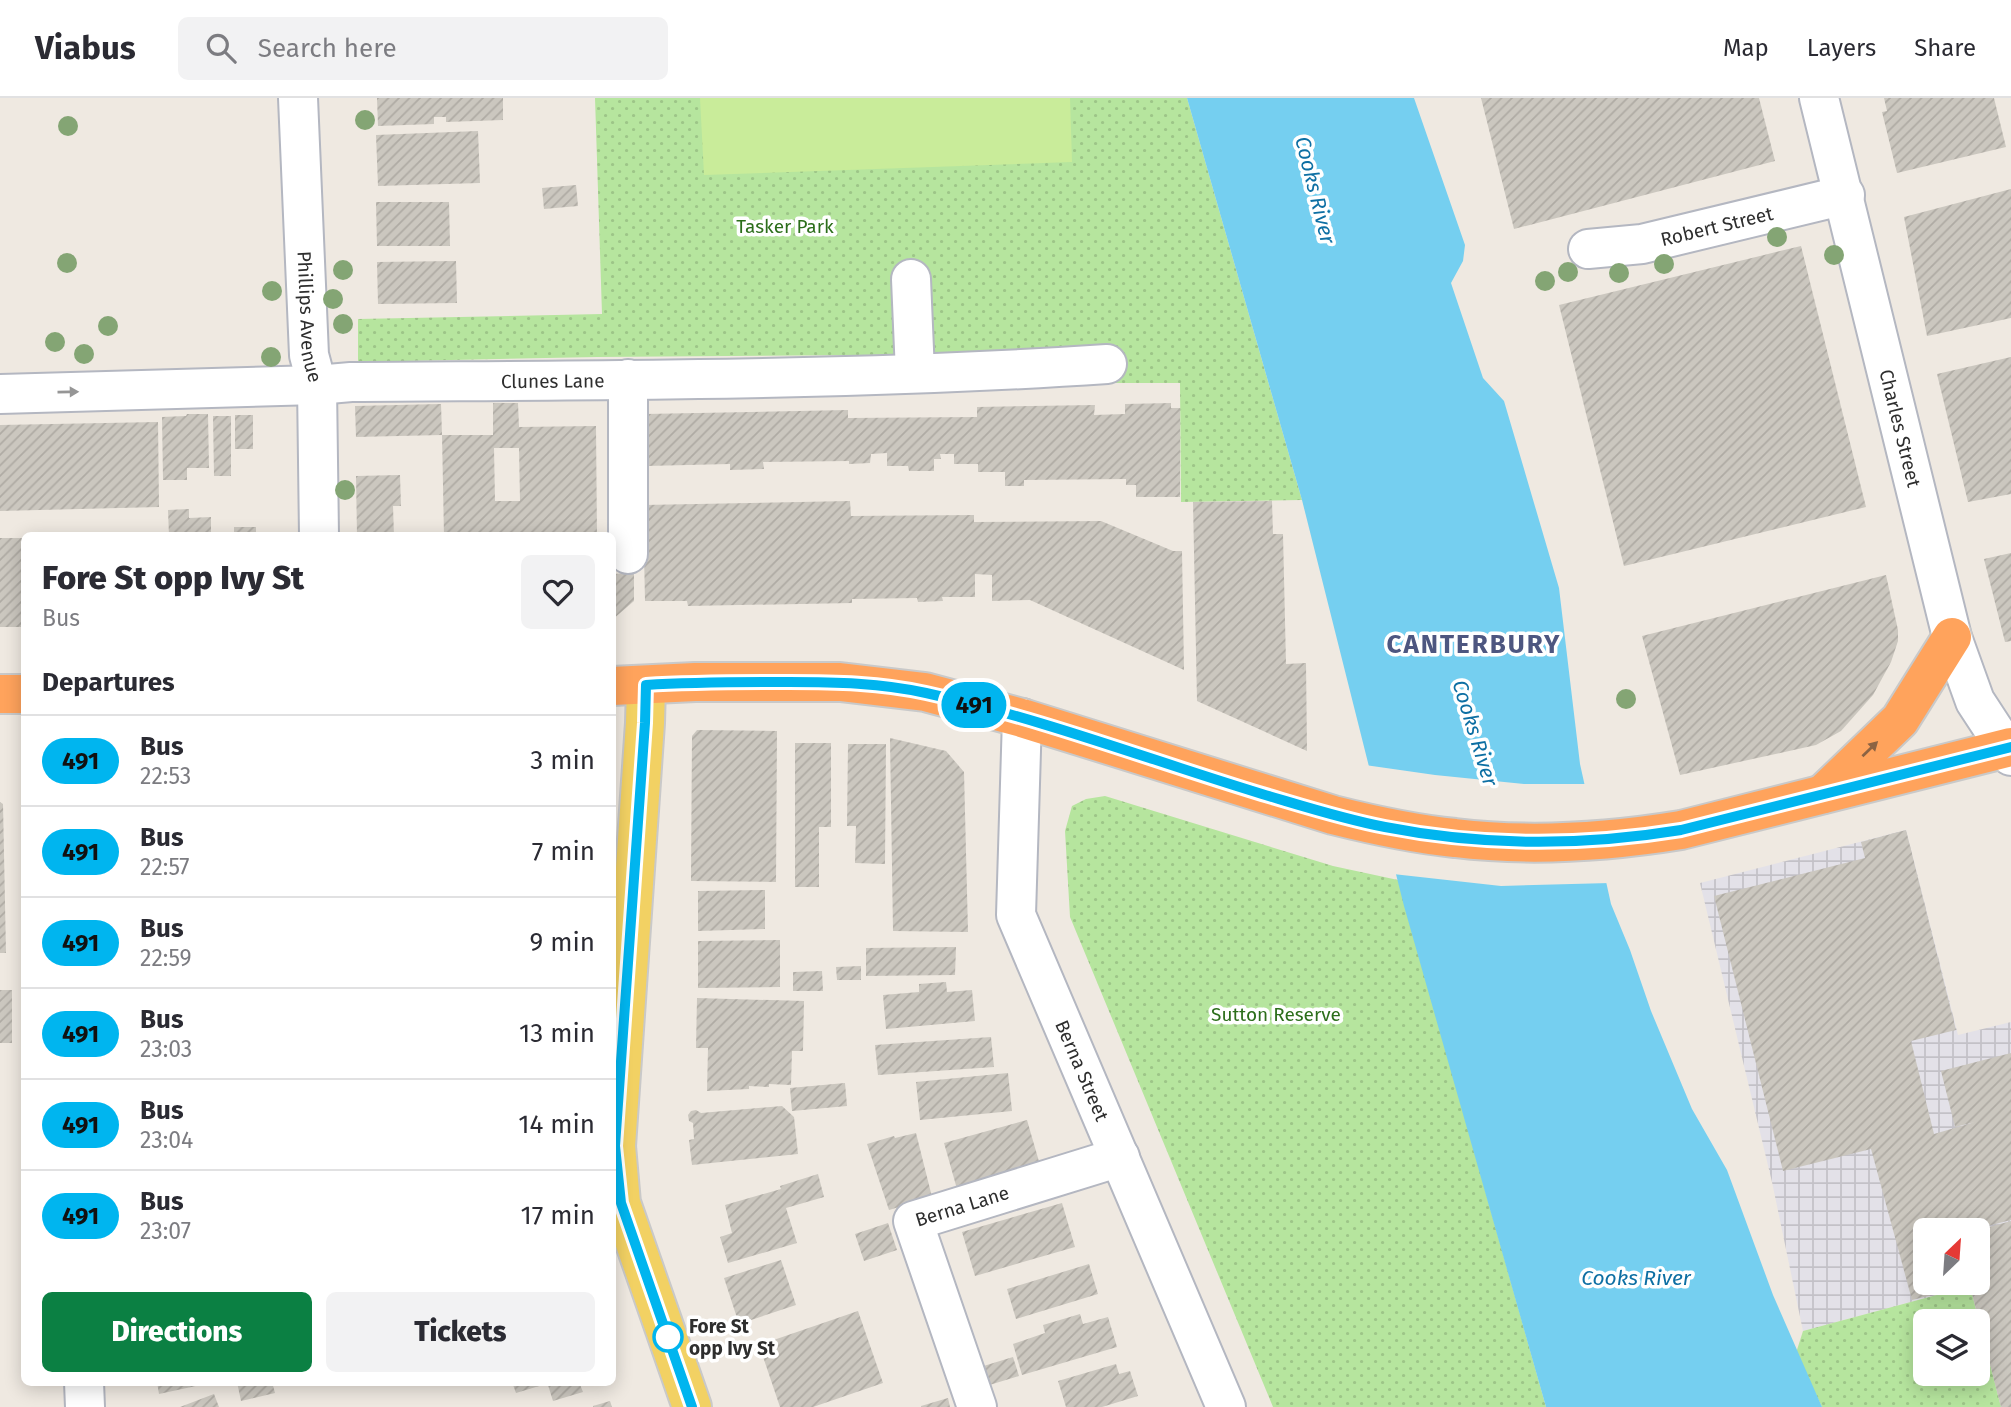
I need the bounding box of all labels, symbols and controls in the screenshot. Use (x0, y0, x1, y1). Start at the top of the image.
search box (178, 17, 668, 80)
text: Viabus (35, 28, 136, 68)
icon: search (202, 29, 240, 67)
text: Search here (258, 33, 397, 64)
text: Map (1723, 34, 1769, 62)
text: Layers (1807, 34, 1876, 62)
text: Share (1914, 34, 1976, 62)
water label: Cooks River (1289, 134, 1341, 247)
street label: Robert Street (1658, 201, 1775, 251)
park label: Tasker Park (736, 215, 834, 238)
street label: Phillips Avenue (293, 250, 327, 385)
street label: Charles Street (1875, 367, 1926, 490)
street label: Clunes Lane (501, 369, 605, 392)
one-way arrow (57, 387, 79, 398)
button: heart (521, 555, 595, 629)
text: Fore St opp Ivy St (42, 558, 304, 598)
text: Bus (42, 604, 80, 632)
district label: CANTERBURY (1387, 629, 1561, 660)
text: Departures (42, 667, 175, 698)
water label: Cooks River (1447, 677, 1504, 790)
line badge: 491 (934, 682, 1014, 728)
text: 491 (955, 691, 993, 719)
text: Bus (140, 731, 183, 762)
one-way arrow (1861, 741, 1878, 757)
text: 3 min (530, 745, 595, 776)
text: 491 (62, 747, 99, 775)
text: 22:53 (140, 762, 191, 790)
text: Bus (140, 822, 183, 853)
text: 7 min (532, 836, 595, 867)
text: 491 (62, 838, 99, 866)
text: 22:57 (140, 853, 190, 881)
text: Bus (140, 913, 183, 944)
text: 9 min (530, 927, 595, 958)
text: 491 (62, 929, 99, 957)
text: 22:59 (140, 944, 192, 972)
park label: Sutton Reserve (1211, 1003, 1341, 1026)
text: Bus (140, 1004, 183, 1035)
street label: Berna Street (1051, 1016, 1114, 1124)
text: 13 min (519, 1018, 595, 1049)
text: 491 (62, 1020, 99, 1048)
text: 23:03 (140, 1035, 192, 1063)
text: Bus (140, 1095, 183, 1126)
text: 14 min (518, 1109, 595, 1140)
text: 491 (62, 1111, 99, 1139)
text: 23:04 (140, 1126, 193, 1154)
street label: Berna Lane (912, 1181, 1012, 1231)
text: Bus (140, 1186, 183, 1217)
text: 17 min (520, 1200, 595, 1231)
text: 491 (62, 1202, 99, 1230)
text: 23:07 (140, 1217, 191, 1245)
north arrow (1913, 1218, 1990, 1295)
map controls (1913, 1218, 1990, 1386)
water label: Cooks River (1581, 1265, 1692, 1291)
button: Directions (42, 1292, 312, 1372)
button: Tickets (326, 1292, 595, 1372)
button: layers (1913, 1309, 1990, 1386)
place label: Fore St opp Ivy St (689, 1315, 776, 1360)
marker: Fore St opp Ivy St (653, 1322, 683, 1352)

